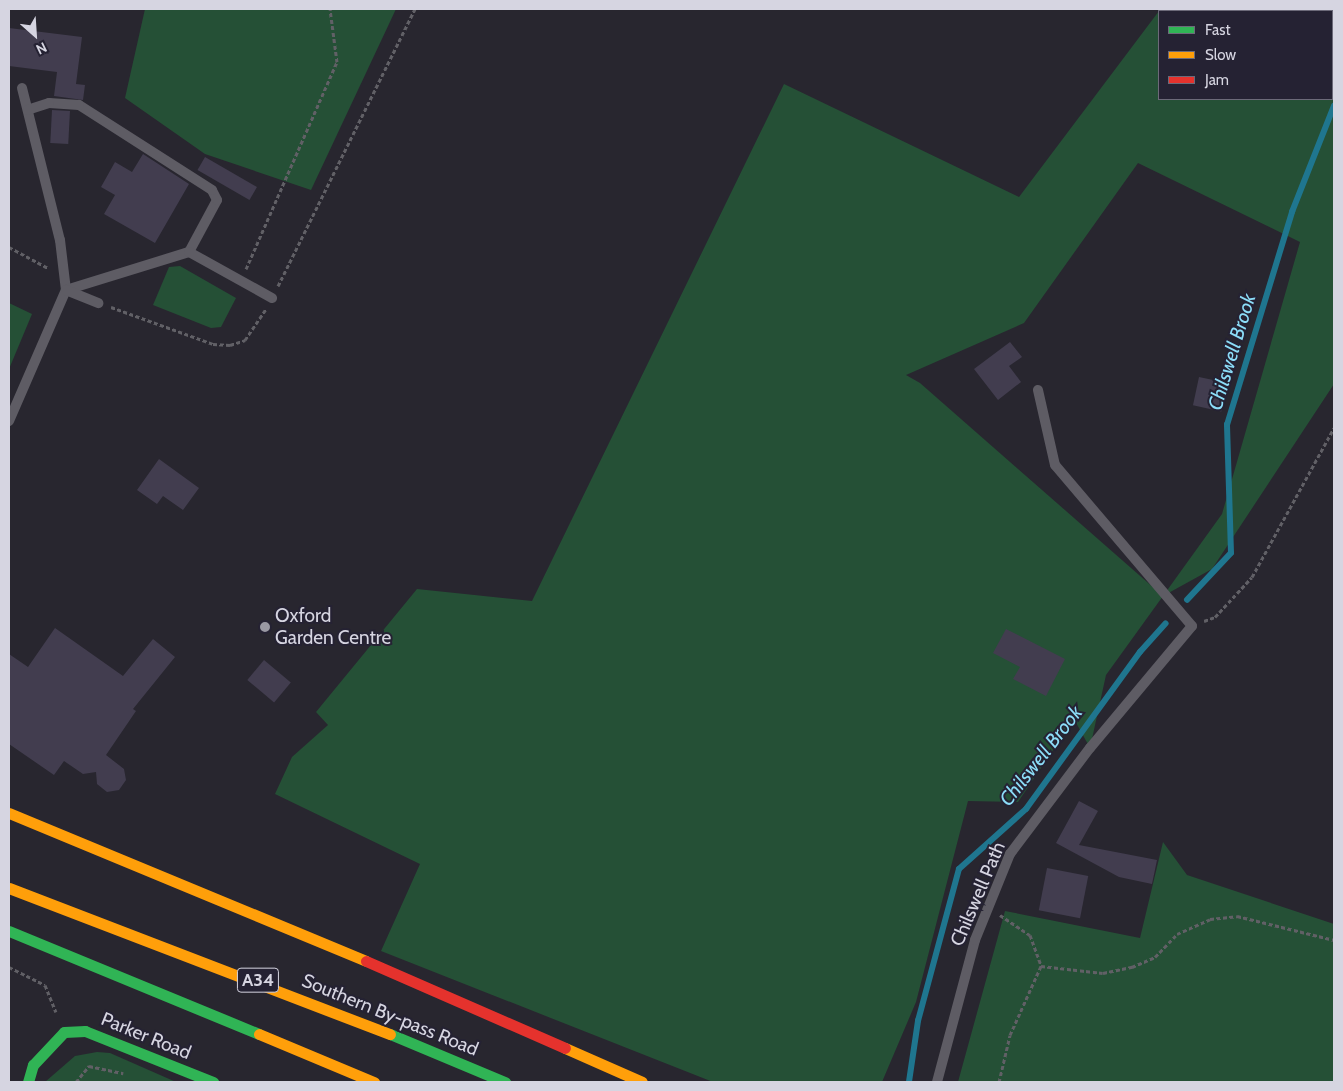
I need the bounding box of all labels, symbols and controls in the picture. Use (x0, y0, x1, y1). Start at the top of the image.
north arrow (10, 10, 60, 60)
legend (1158, 10, 1333, 100)
text: Fast (1205, 21, 1230, 39)
text: N (33, 38, 50, 59)
text: Slow (1205, 46, 1236, 64)
text: Jam (1205, 71, 1229, 89)
water label: Chilswell Brook (1203, 291, 1261, 413)
place label: Oxford Garden Centre (275, 605, 391, 649)
marker: Oxford Garden Centre (259, 621, 271, 633)
water label: Chilswell Brook (995, 701, 1087, 811)
street label: Chilswell Path (946, 838, 1010, 950)
road number: A34 (237, 964, 279, 996)
street label: Southern By-pass Road (298, 969, 482, 1061)
street label: Parker Road (98, 1008, 194, 1064)

